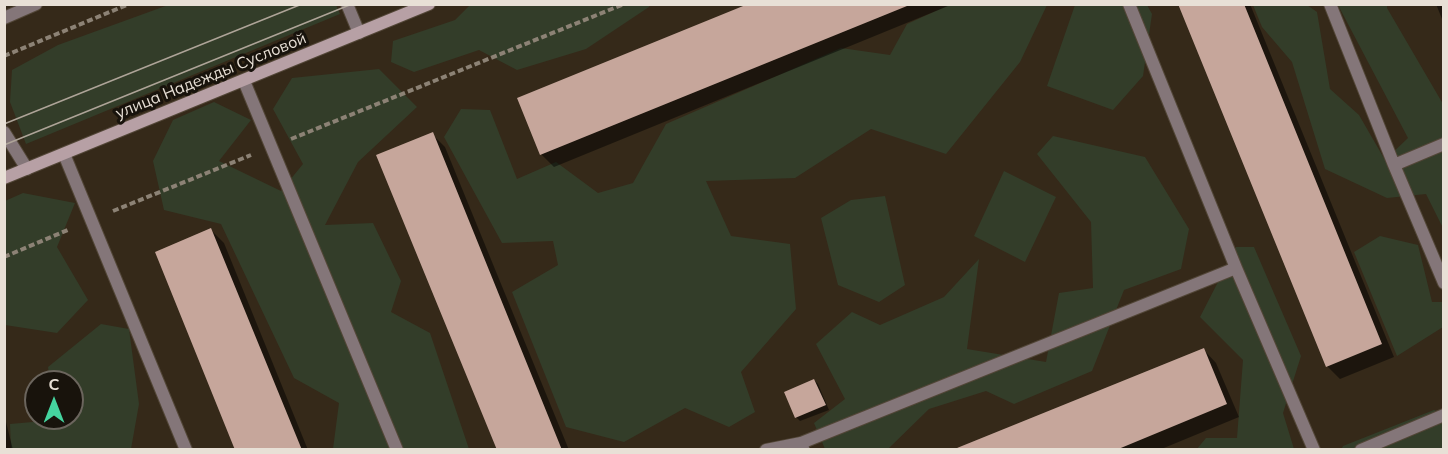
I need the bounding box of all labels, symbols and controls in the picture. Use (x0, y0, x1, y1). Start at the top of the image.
street label: улица Надежды Сусловой (113, 29, 309, 123)
north arrow (24, 370, 84, 430)
text: С (49, 374, 59, 394)

